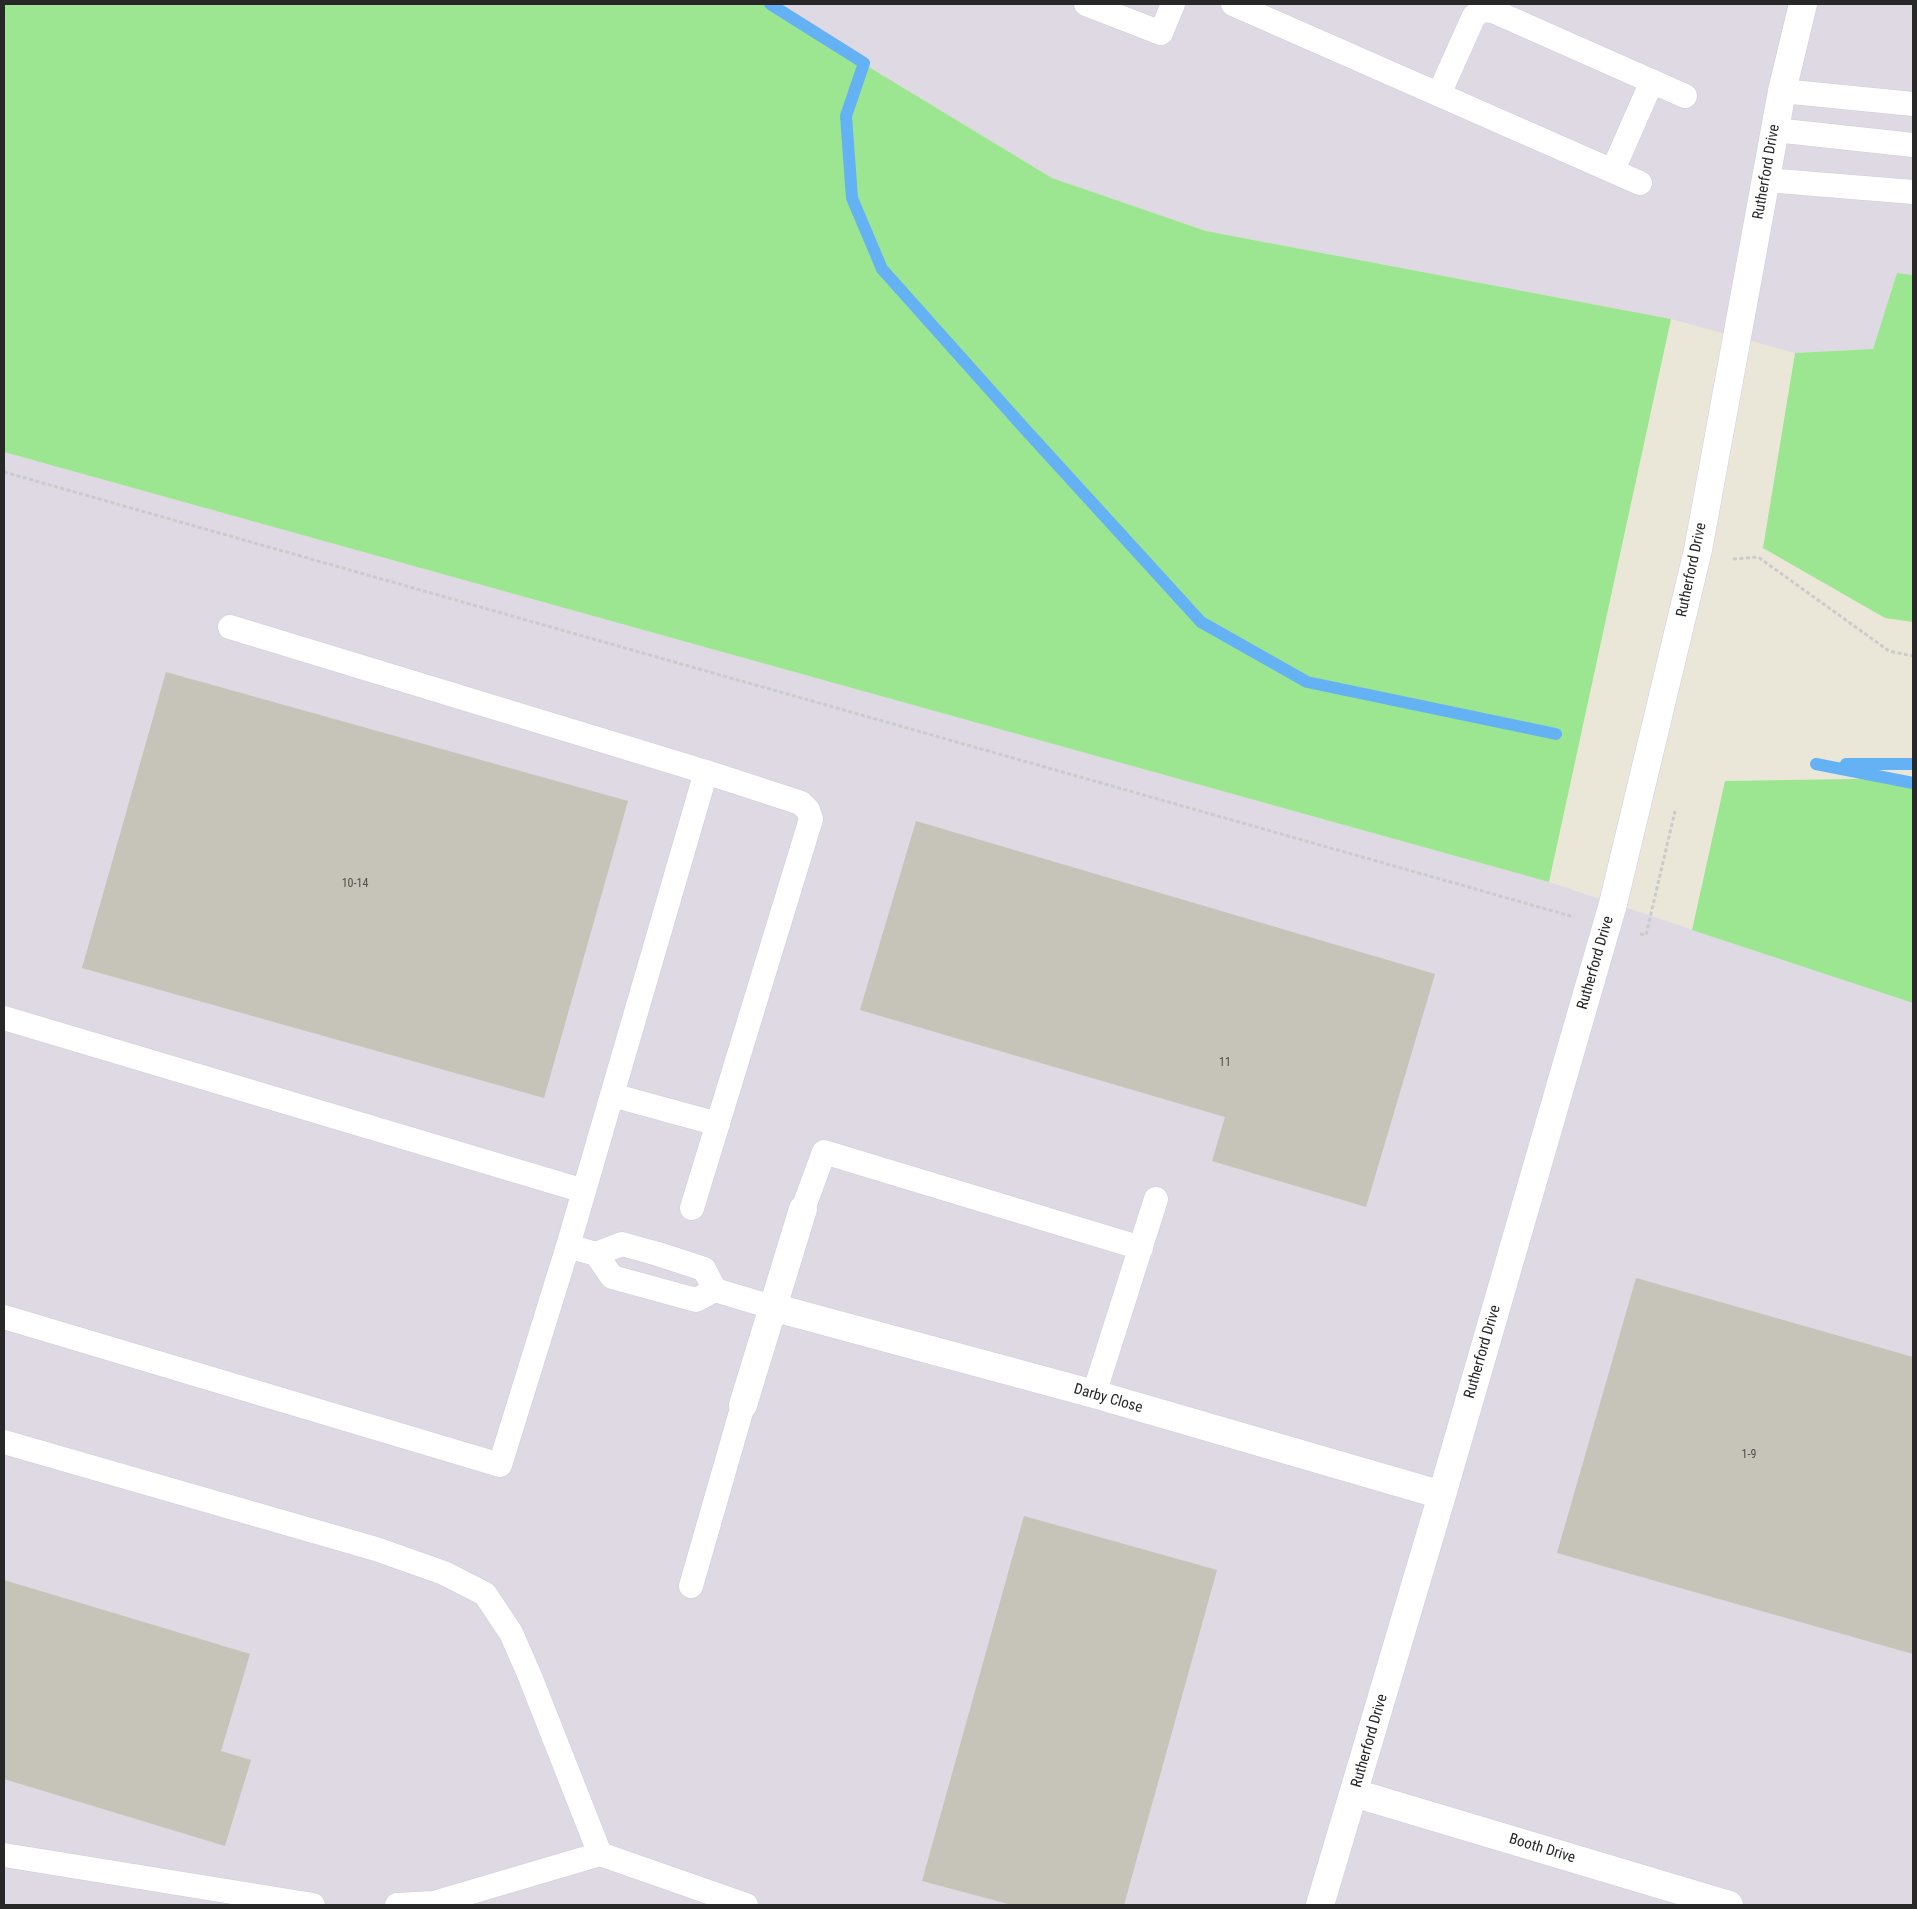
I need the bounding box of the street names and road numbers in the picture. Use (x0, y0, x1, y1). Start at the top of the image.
street label: Rutherford Drive (1750, 123, 1784, 221)
street label: Rutherford Drive (1673, 521, 1711, 619)
street label: Rutherford Drive (1574, 914, 1618, 1012)
street label: Rutherford Drive (1461, 1303, 1505, 1401)
street label: Darby Close (1072, 1381, 1144, 1417)
street label: Rutherford Drive (1348, 1692, 1392, 1790)
street label: Booth Drive (1507, 1830, 1577, 1868)

